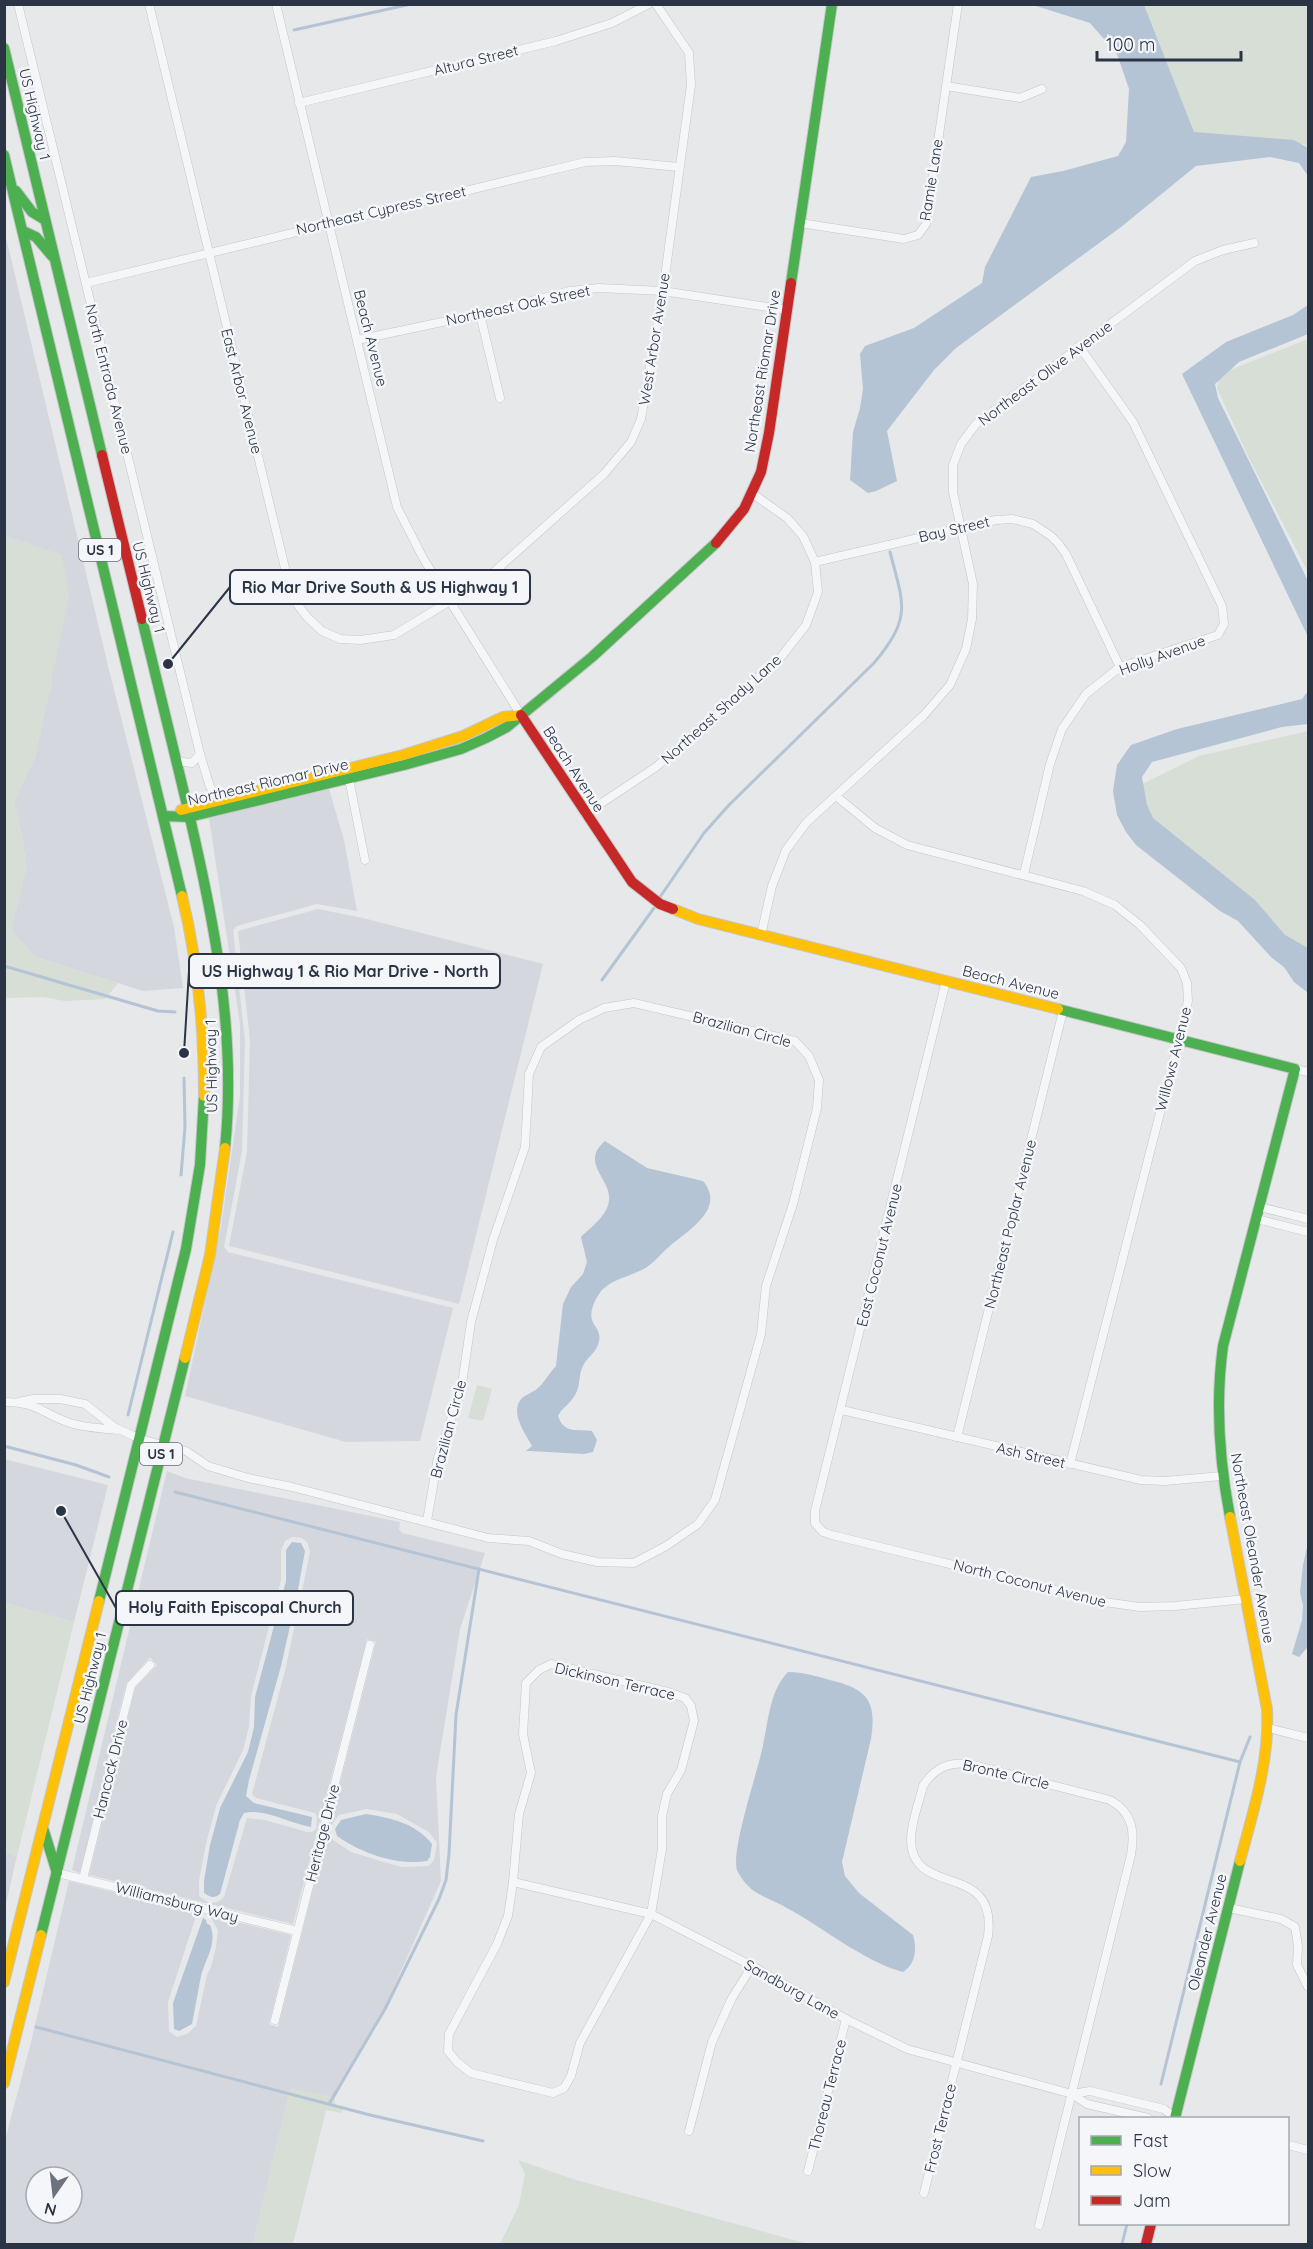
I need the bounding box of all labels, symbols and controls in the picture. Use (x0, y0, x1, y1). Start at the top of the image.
scale bar (1097, 24, 1241, 62)
text: 100 m (1106, 33, 1155, 56)
street label: Altura Street (432, 40, 520, 80)
street label: US Highway 1 (15, 66, 55, 162)
street label: Ramie Lane (915, 138, 947, 222)
street label: Northeast Cypress Street (294, 181, 468, 239)
street label: West Arbor Avenue (634, 271, 674, 407)
street label: Northeast Oak Street (444, 280, 592, 330)
street label: Beach Avenue (350, 288, 392, 388)
street label: Northeast Riomar Drive (740, 288, 784, 454)
street label: North Entrada Avenue (81, 302, 137, 456)
street label: Northeast Olive Avenue (974, 316, 1116, 430)
street label: East Arbor Avenue (217, 326, 267, 456)
street label: Bay Street (917, 512, 991, 546)
road number: US 1 (79, 539, 121, 561)
street label: US Highway 1 (128, 539, 170, 635)
callout: Rio Mar Drive South & US Highway 1 (230, 570, 530, 604)
text: Rio Mar Drive South & US Highway 1 (242, 577, 518, 597)
street label: Holly Avenue (1116, 631, 1208, 679)
street label: Northeast Shady Lane (657, 650, 785, 768)
street label: Beach Avenue (539, 722, 609, 816)
street label: Northeast Riomar Drive (186, 754, 350, 810)
callout: US Highway 1 & Rio Mar Drive - North (189, 954, 500, 988)
text: US Highway 1 & Rio Mar Drive - North (201, 961, 489, 981)
street label: Beach Avenue (961, 961, 1061, 1003)
street label: Willows Avenue (1151, 1005, 1195, 1113)
street label: Brazilian Circle (691, 1007, 793, 1051)
street label: US Highway 1 (201, 1019, 221, 1113)
street label: Northeast Poplar Avenue (980, 1137, 1040, 1311)
street label: East Coconut Avenue (852, 1181, 906, 1329)
street label: Brazilian Circle (426, 1378, 470, 1480)
street label: Ash Street (995, 1438, 1067, 1472)
road number: US 1 (140, 1443, 182, 1465)
street label: Northeast Oleander Avenue (1227, 1451, 1279, 1645)
street label: North Coconut Avenue (952, 1555, 1108, 1611)
callout: Holy Faith Episcopal Church (116, 1591, 353, 1625)
text: Holy Faith Episcopal Church (128, 1597, 342, 1617)
street label: US Highway 1 (69, 1630, 111, 1726)
street label: Dickinson Terrace (553, 1658, 677, 1704)
street label: Hancock Drive (89, 1718, 131, 1820)
street label: Bronte Circle (961, 1755, 1051, 1793)
street label: Heritage Drive (301, 1782, 343, 1884)
street label: Oleander Avenue (1183, 1872, 1231, 1992)
street label: Williamsburg Way (113, 1878, 241, 1926)
street label: Sandburg Lane (741, 1955, 843, 2023)
street label: Thoreau Terrace (804, 2037, 850, 2153)
street label: Frost Terrace (920, 2081, 960, 2175)
legend (1079, 2117, 1289, 2225)
text: Fast (1133, 2129, 1168, 2152)
text: Slow (1133, 2159, 1171, 2182)
north arrow (24, 2165, 84, 2225)
text: Jam (1133, 2189, 1171, 2212)
text: N (42, 2198, 58, 2221)

